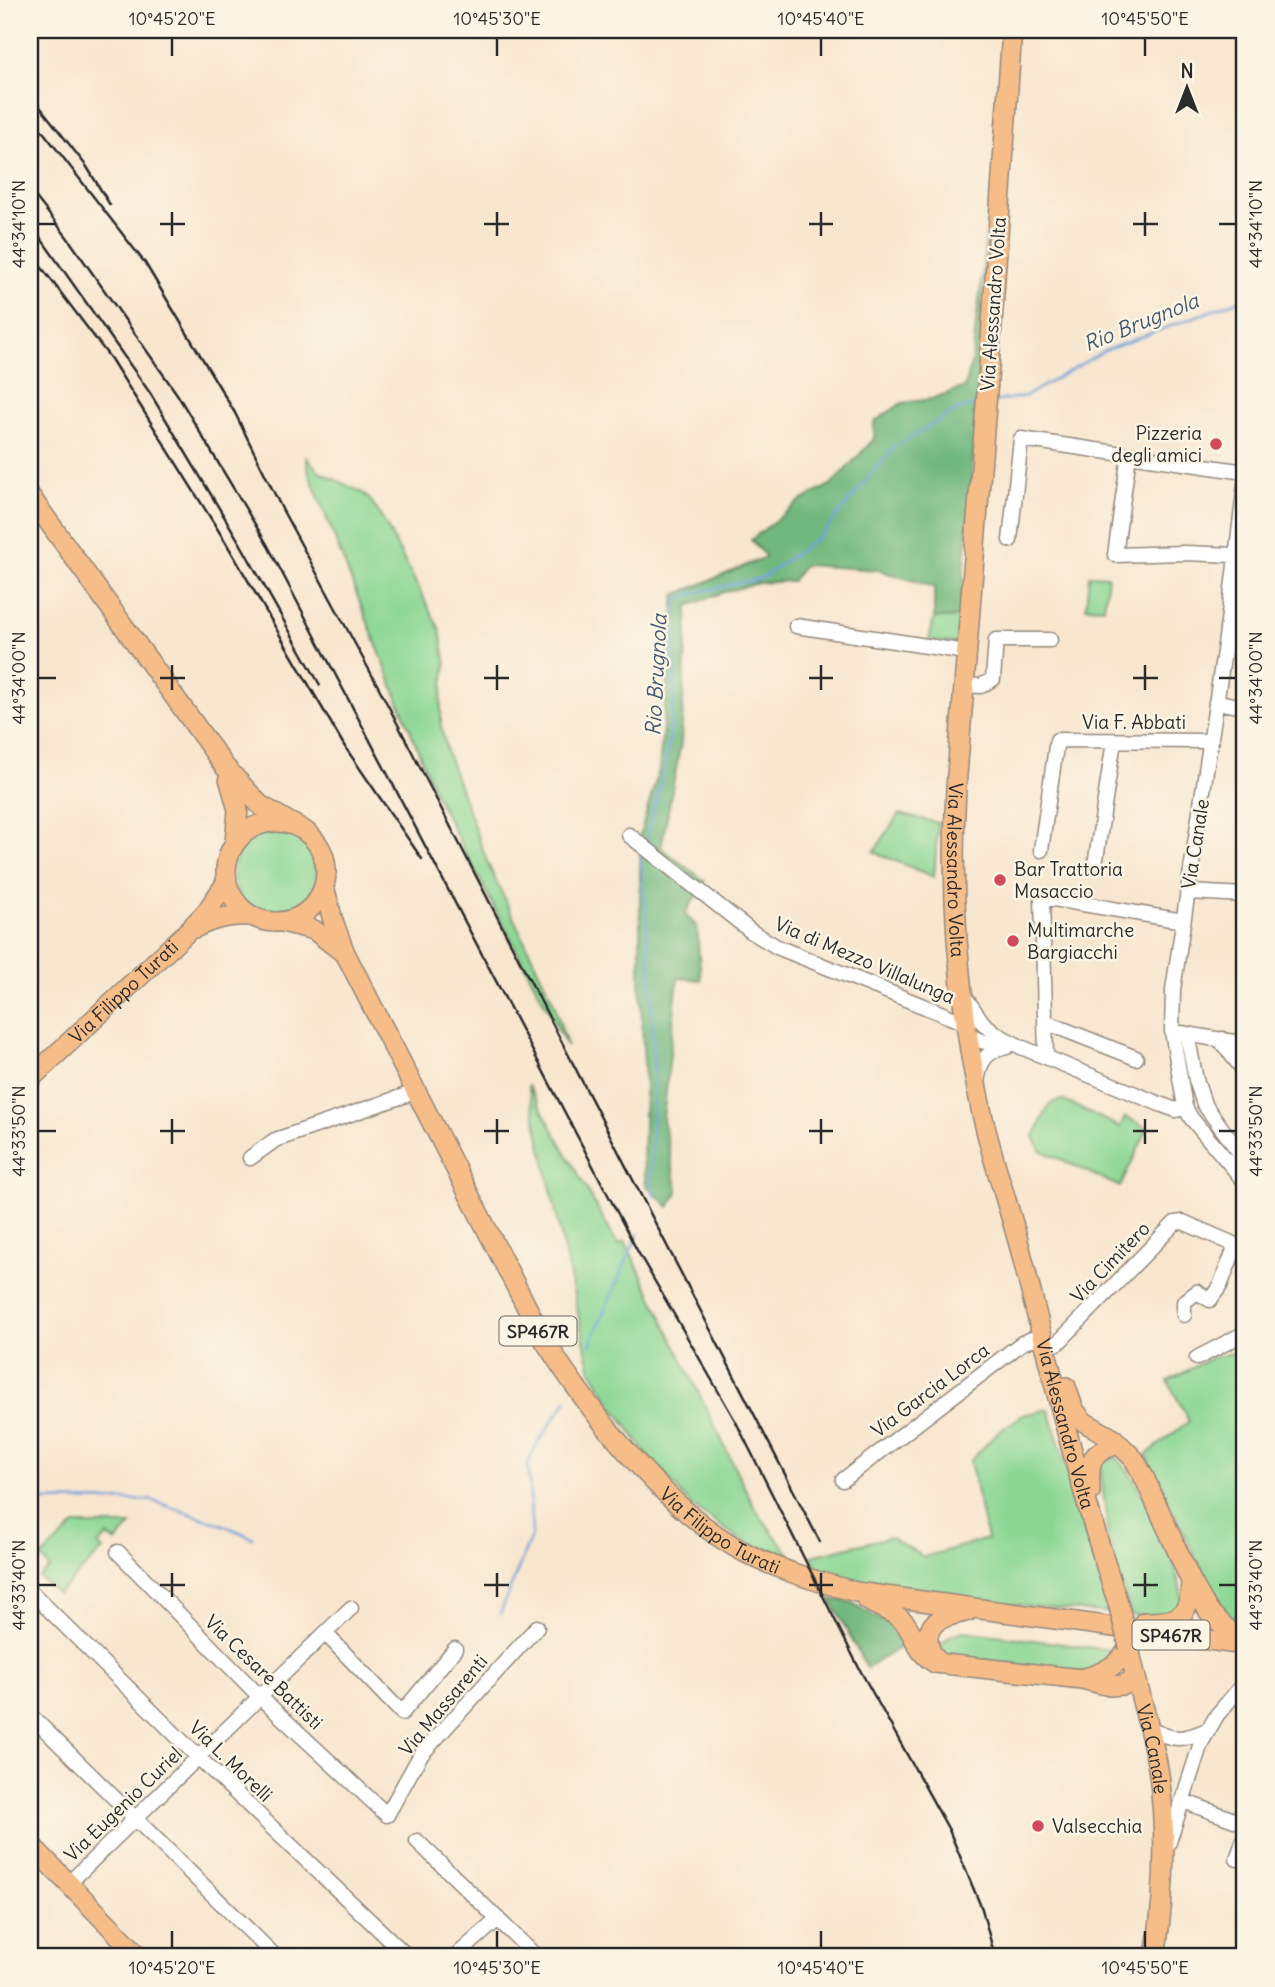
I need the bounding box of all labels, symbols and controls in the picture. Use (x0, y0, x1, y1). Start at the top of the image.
text: 10°45'20"E (128, 7, 216, 30)
text: 10°45'30"E (453, 7, 541, 30)
text: 10°45'40"E (777, 7, 865, 30)
text: 10°45'50"E (1101, 7, 1189, 30)
north arrow (1152, 52, 1222, 122)
text: N (1180, 59, 1194, 83)
text: 44°34'10"N (7, 180, 30, 268)
text: 44°34'10"N (1244, 180, 1267, 268)
street label: Via Alessandro Volta (975, 216, 1011, 392)
water label: Rio Brugnola (1080, 286, 1203, 357)
place label: Pizzeria degli amici (1111, 421, 1202, 467)
marker: Pizzeria degli amici (1208, 436, 1224, 452)
water label: Rio Brugnola (639, 613, 673, 736)
text: 44°34'00"N (7, 631, 30, 725)
text: 44°34'00"N (1244, 631, 1267, 725)
street label: Via F. Abbati (1082, 710, 1186, 734)
street label: Via Alessandro Volta (942, 782, 970, 958)
street label: Via Canale (1176, 797, 1214, 891)
place label: Bar Trattoria Masaccio (1014, 857, 1123, 903)
marker: Bar Trattoria Masaccio (992, 872, 1008, 888)
street label: Via di Mezzo Villalunga (771, 911, 959, 1009)
place label: Multimarche Bargiacchi (1027, 918, 1134, 964)
marker: Multimarche Bargiacchi (1005, 933, 1021, 949)
street label: Via Filippo Turati (64, 935, 183, 1048)
text: 44°33'50"N (7, 1085, 30, 1177)
text: 44°33'50"N (1244, 1085, 1267, 1177)
street label: Via Cimitero (1065, 1216, 1155, 1308)
road number: SP467R (500, 1316, 576, 1346)
street label: Via Alessandro Volta (1031, 1336, 1100, 1512)
street label: Via Garcia Lorca (866, 1338, 994, 1442)
street label: Via Filippo Turati (655, 1482, 784, 1579)
text: 44°33'40"N (7, 1539, 30, 1631)
text: 44°33'40"N (1244, 1539, 1267, 1631)
street label: Via Cesare Battisti (200, 1610, 328, 1734)
road number: SP467R (1132, 1620, 1210, 1650)
street label: Via Massarenti (394, 1650, 492, 1760)
street label: Via Canale (1131, 1702, 1173, 1795)
street label: Via L. Morelli (184, 1715, 278, 1807)
street label: Via Eugenio Curiel (59, 1742, 187, 1866)
place label: Valsecchia (1052, 1814, 1142, 1838)
marker: Valsecchia (1030, 1818, 1046, 1834)
text: 10°45'20"E (128, 1956, 216, 1979)
text: 10°45'30"E (453, 1956, 541, 1979)
text: 10°45'40"E (777, 1956, 865, 1979)
text: 10°45'50"E (1101, 1956, 1189, 1979)

